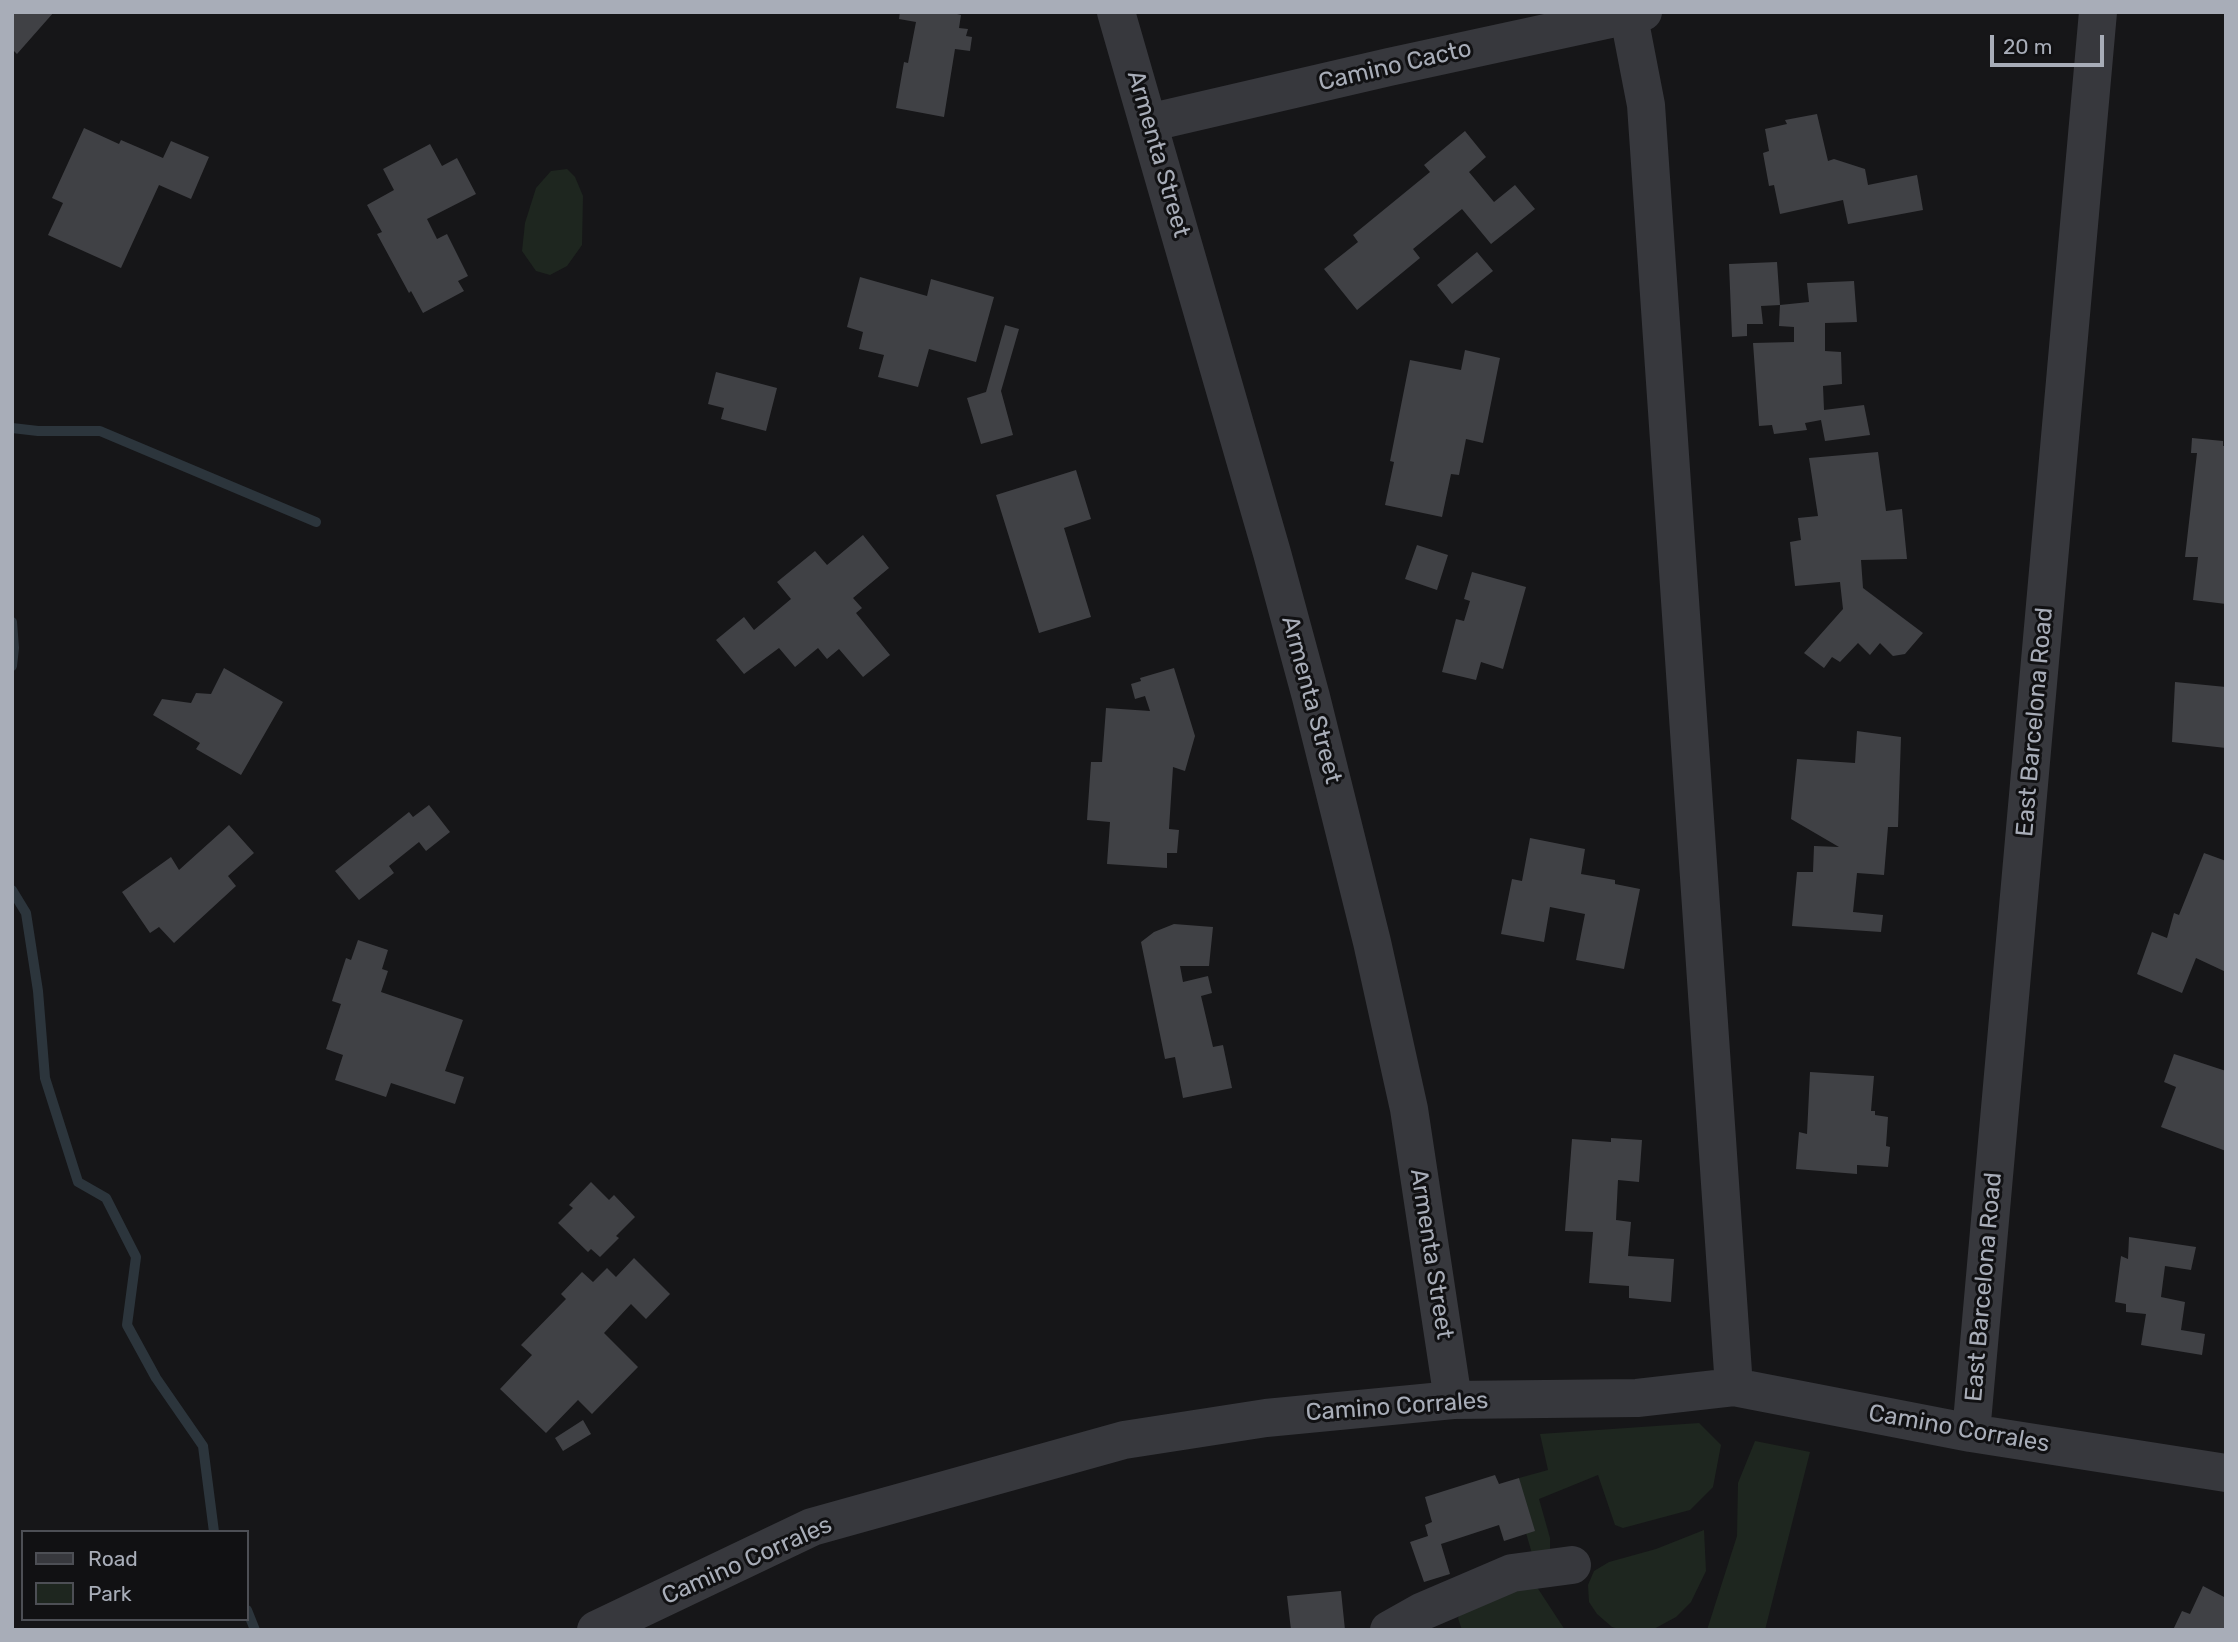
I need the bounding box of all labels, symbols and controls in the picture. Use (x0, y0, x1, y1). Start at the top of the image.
scale bar (1993, 21, 2107, 65)
street label: Camino Cacto (1316, 34, 1474, 98)
text: 20 m (2003, 34, 2052, 59)
street label: Armenta Street (1120, 67, 1196, 241)
street label: East Barcelona Road (2011, 606, 2059, 838)
street label: Armenta Street (1275, 613, 1347, 787)
street label: Armenta Street (1403, 1167, 1459, 1341)
street label: East Barcelona Road (1960, 1171, 2008, 1403)
street label: Camino Corrales (1305, 1386, 1489, 1428)
street label: Camino Corrales (1866, 1399, 2052, 1459)
street label: Camino Corrales (657, 1511, 837, 1611)
legend (21, 1530, 248, 1621)
text: Road (88, 1546, 138, 1571)
text: Park (88, 1581, 132, 1606)

